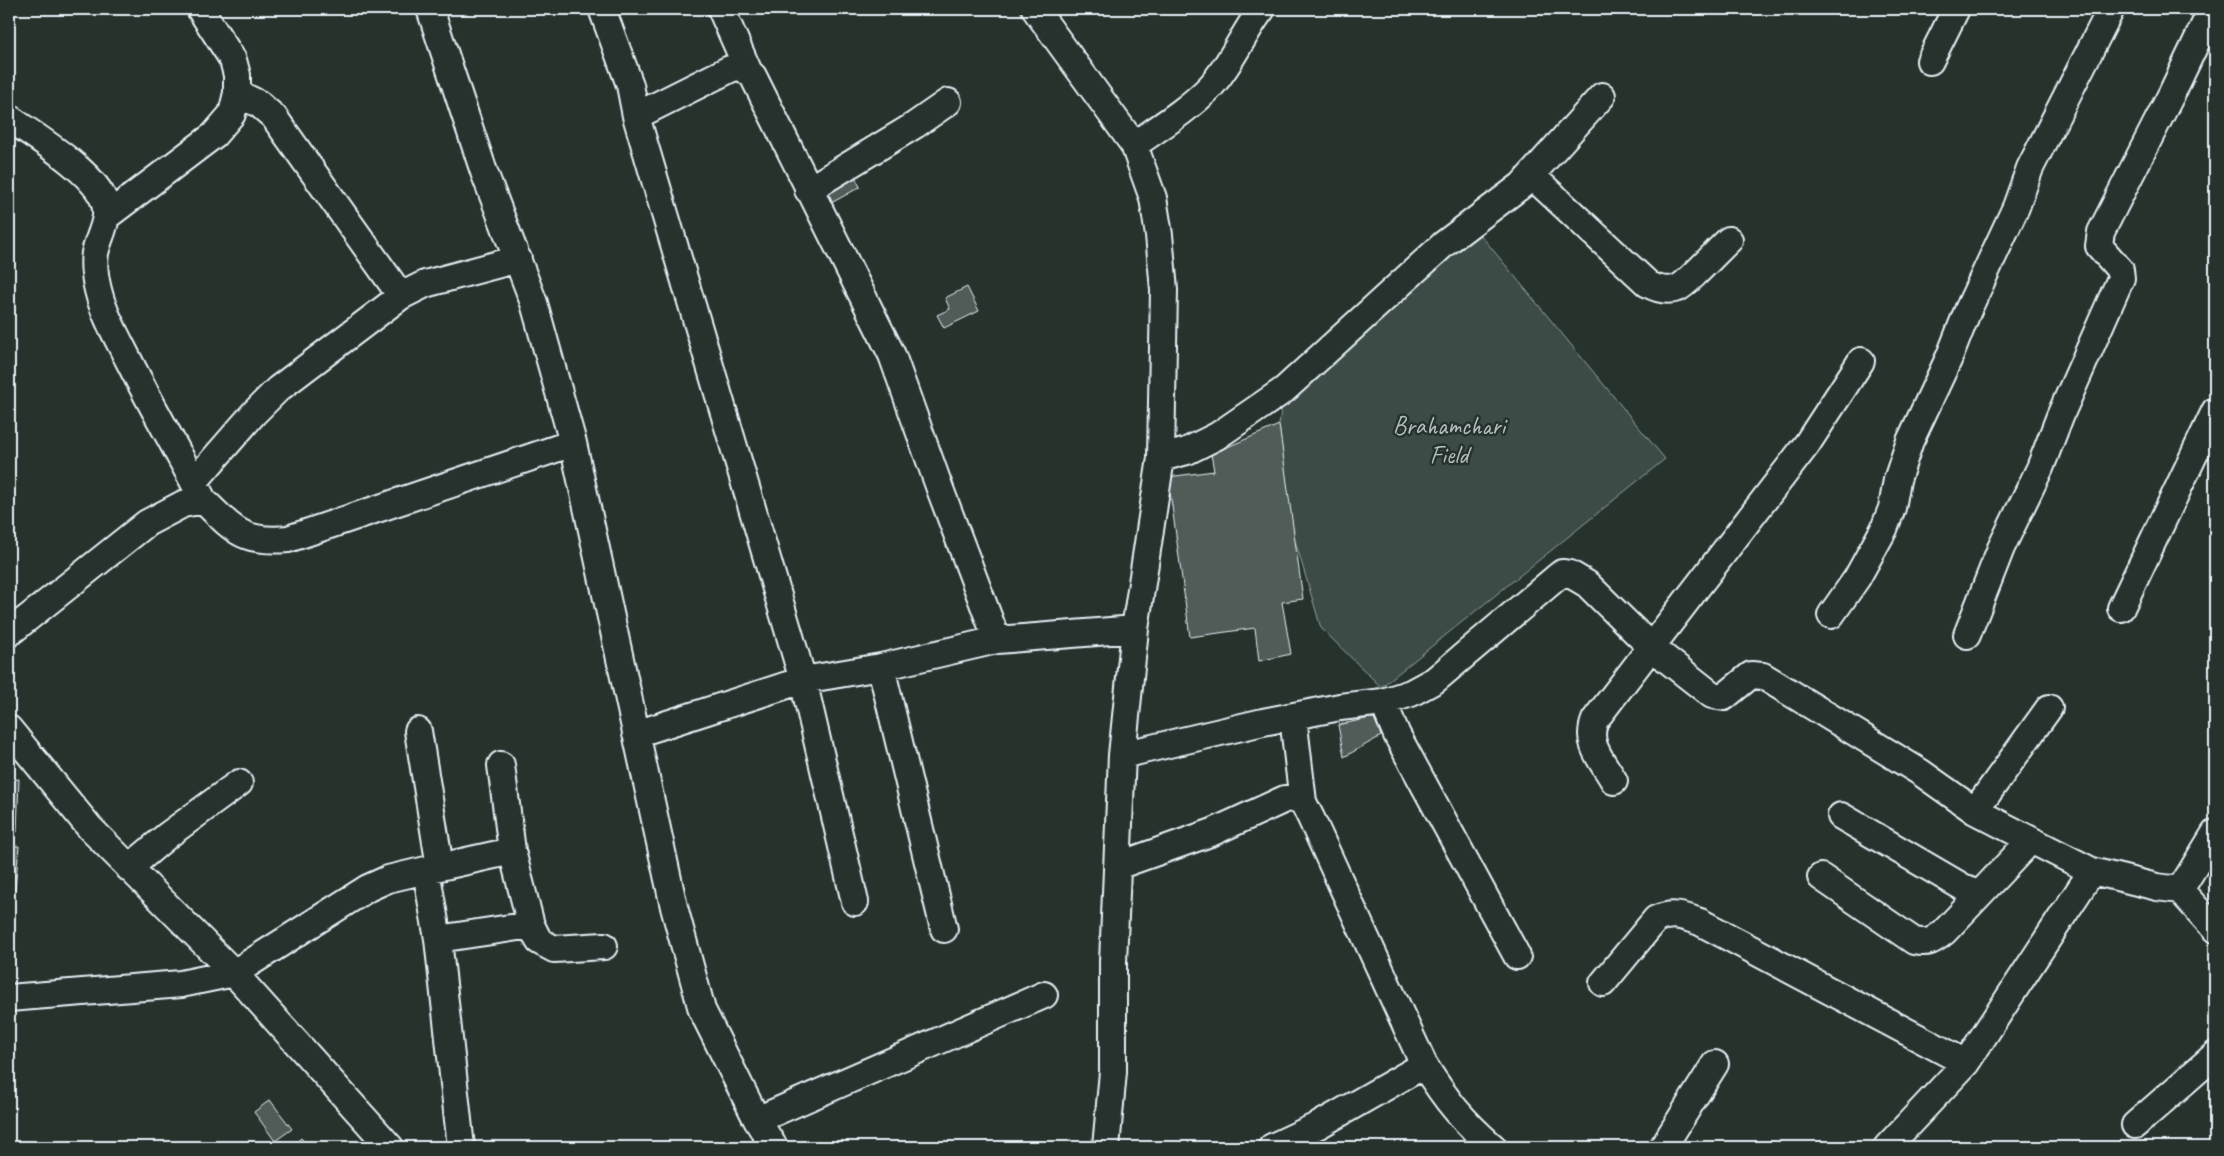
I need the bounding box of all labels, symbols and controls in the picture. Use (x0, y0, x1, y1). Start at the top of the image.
park label: Brahamchari Field (1393, 410, 1508, 471)

